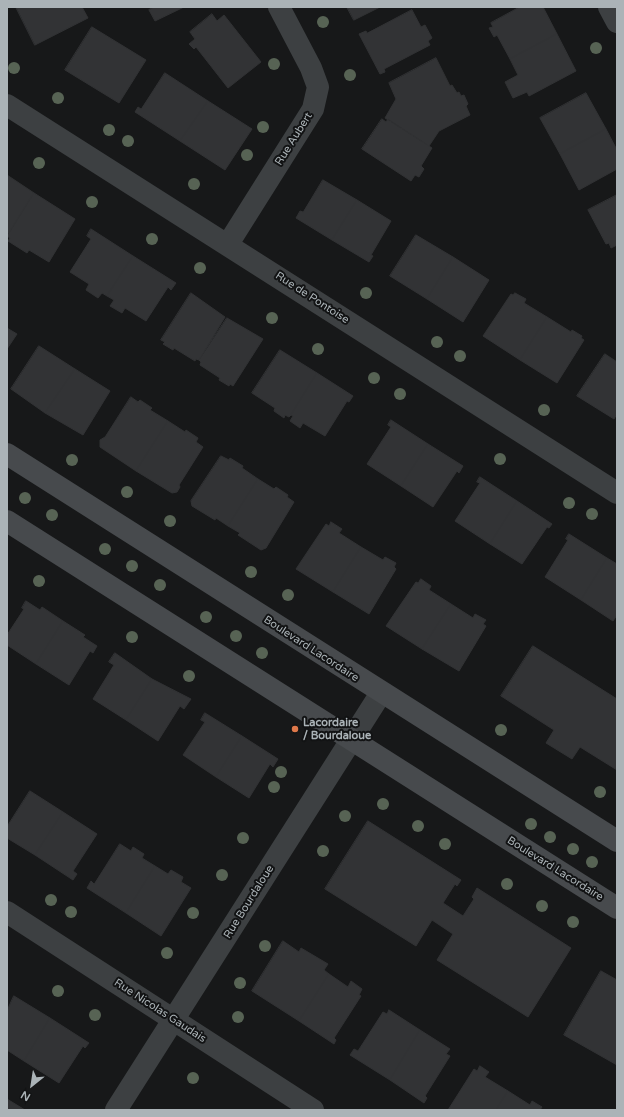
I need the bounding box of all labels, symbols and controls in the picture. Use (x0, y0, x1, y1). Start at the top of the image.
street label: Rue Aubert (273, 110, 315, 168)
street label: Rue de Pontoise (273, 269, 351, 327)
street label: Boulevard Lacordaire (261, 613, 361, 685)
place label: Lacordaire / Bourdaloue (303, 716, 371, 742)
marker: Lacordaire / Bourdaloue (290, 724, 300, 734)
street label: Boulevard Lacordaire (504, 834, 606, 904)
street label: Rue Bourdaloue (221, 863, 277, 941)
street label: Rue Nicolas Gaudais (112, 976, 208, 1046)
north arrow (12, 1065, 52, 1105)
text: N (19, 1088, 33, 1104)

